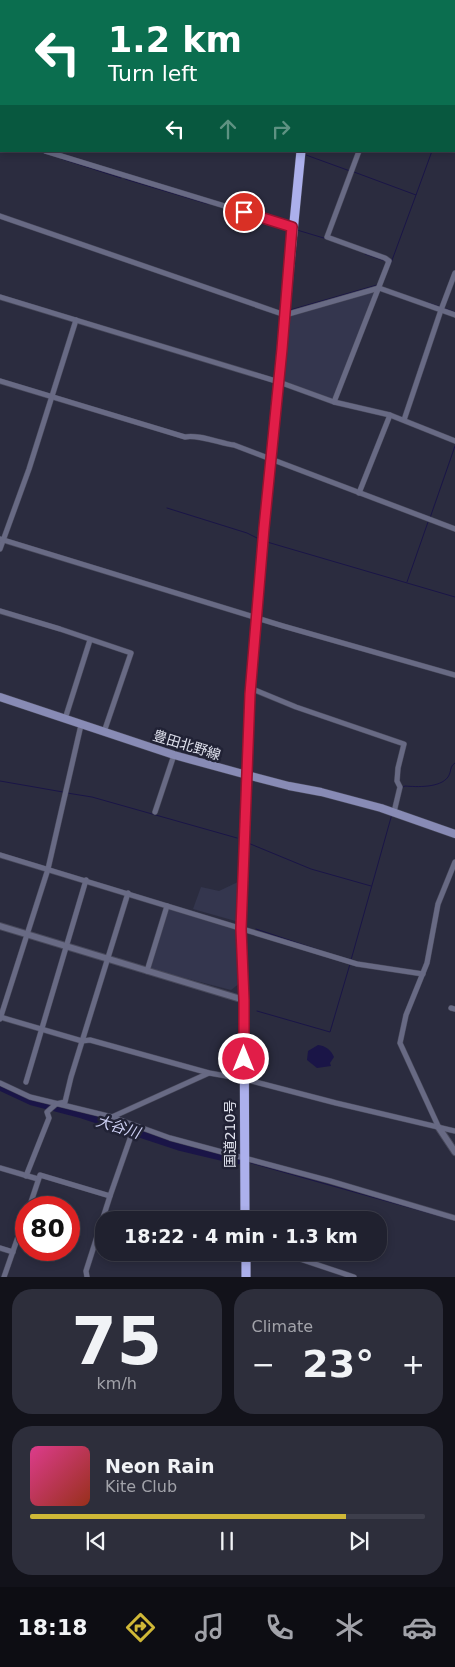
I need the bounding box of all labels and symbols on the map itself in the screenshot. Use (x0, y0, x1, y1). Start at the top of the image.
pin (223, 191, 265, 233)
street label: 豊田北野線 (151, 727, 223, 763)
position arrow (217, 1032, 269, 1084)
street label: 国道210号 (222, 1100, 238, 1168)
water label: 大谷川 (94, 1112, 144, 1143)
speed limit sign: 80 (15, 1196, 80, 1261)

